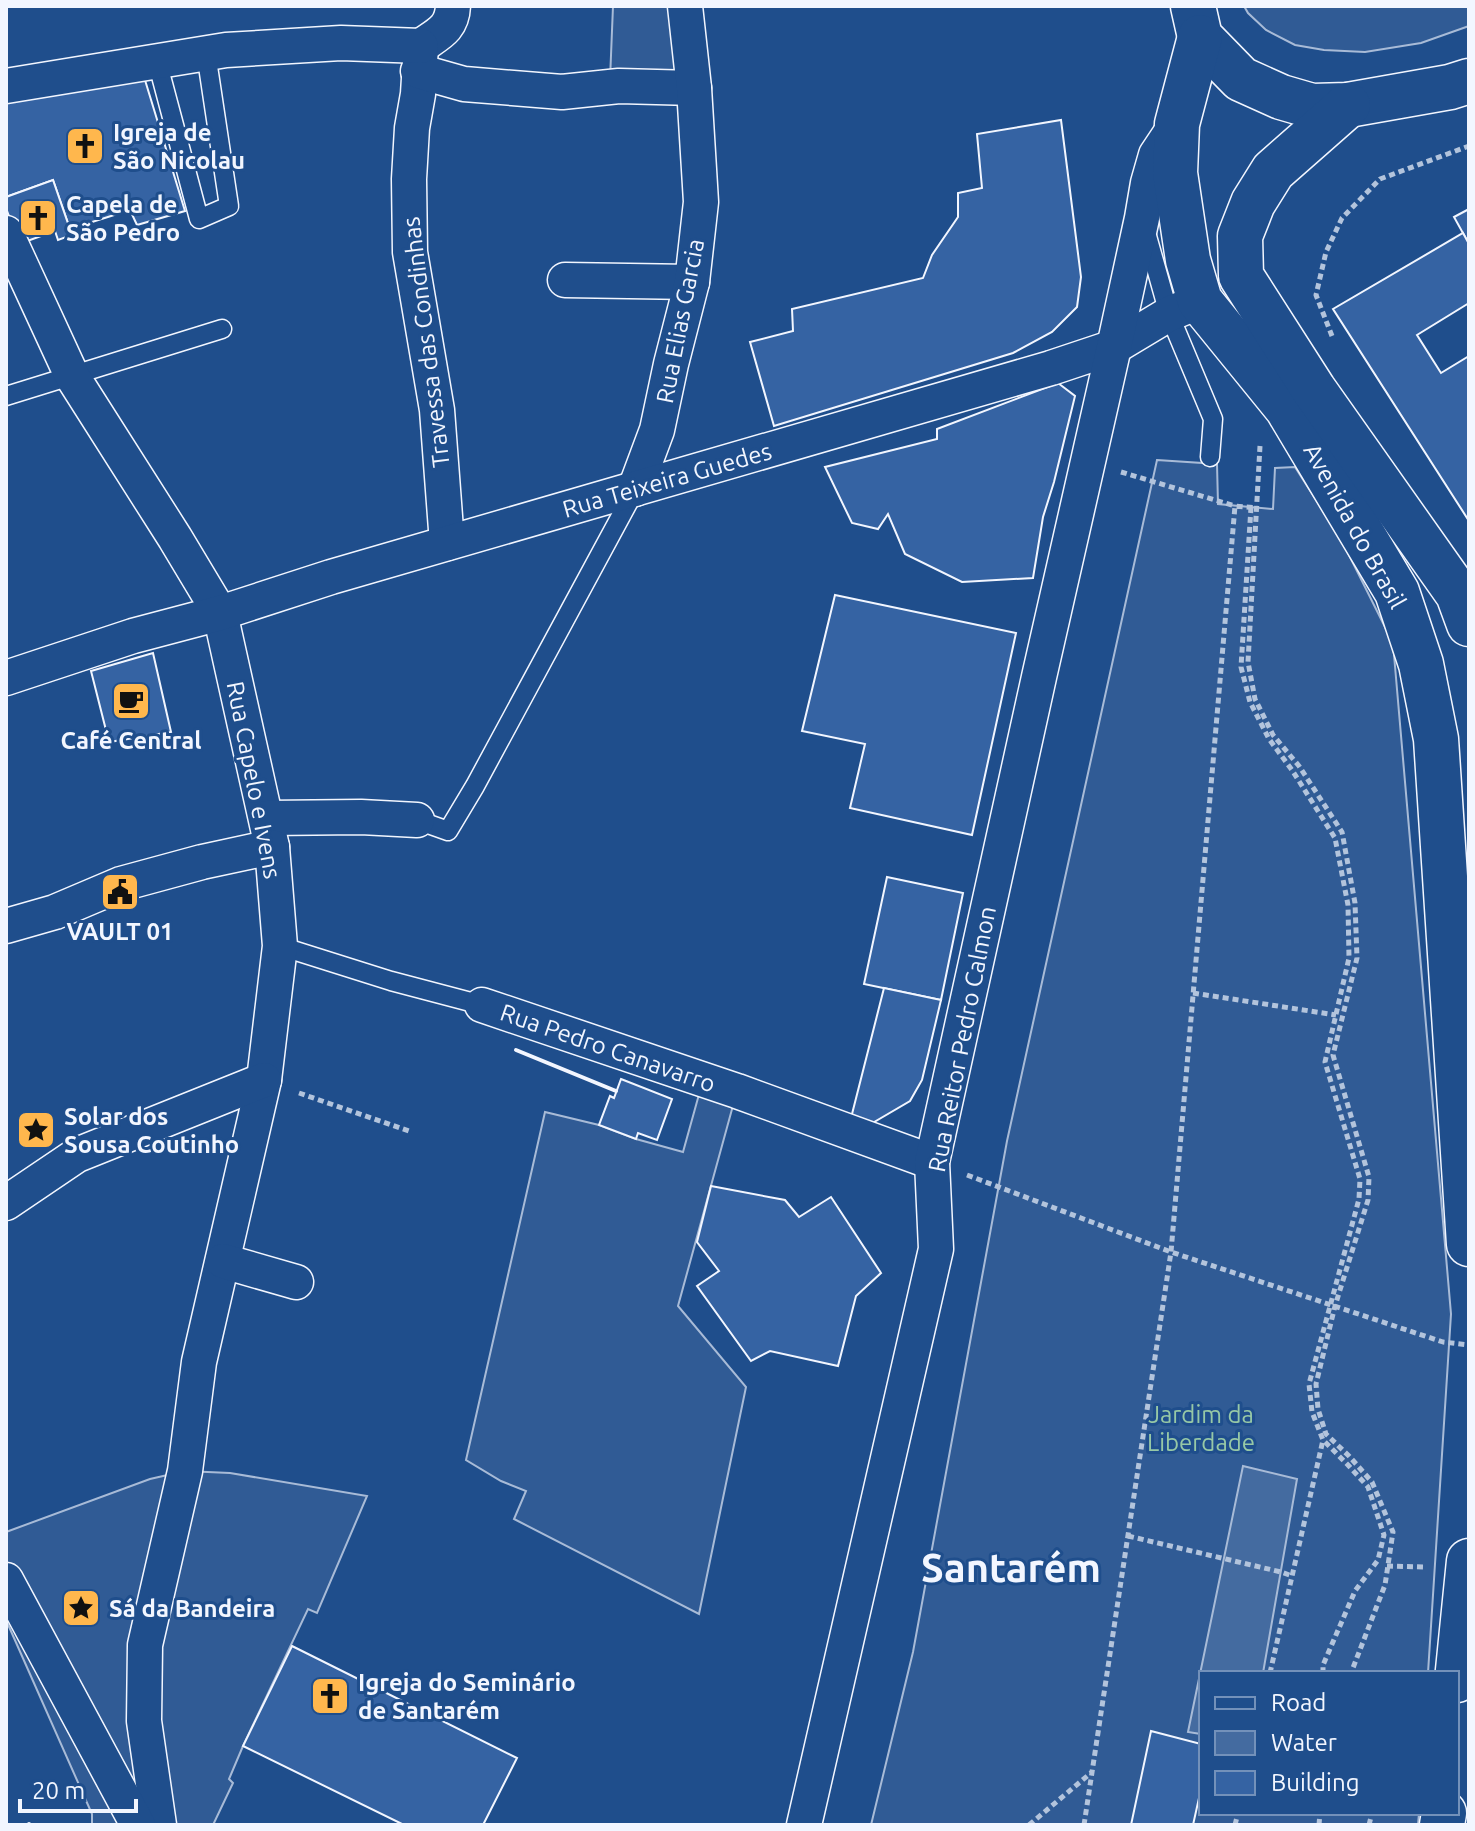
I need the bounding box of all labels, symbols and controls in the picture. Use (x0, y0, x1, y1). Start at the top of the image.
place label: Igreja de São Nicolau (113, 119, 245, 174)
church icon: Igreja de São Nicolau (64, 125, 106, 167)
place label: Capela de São Pedro (66, 191, 180, 246)
church icon: Capela de São Pedro (17, 197, 59, 239)
street label: Travessa das Condinhas (397, 215, 455, 469)
street label: Rua Elias Garcia (651, 236, 709, 406)
street label: Rua Teixeira Guedes (559, 437, 775, 523)
street label: Avenida do Brasil (1298, 439, 1412, 613)
street label: Rua Capelo e Ivens (222, 679, 286, 881)
cafe icon: Café Central (110, 680, 152, 722)
place label: Café Central (60, 727, 202, 754)
public building icon: VAULT 01 (99, 871, 141, 913)
street label: Rua Reitor Pedro Calmon (923, 904, 1001, 1174)
place label: VAULT 01 (66, 918, 174, 945)
street label: Rua Pedro Canavarro (497, 999, 719, 1097)
place label: Solar dos Sousa Coutinho (64, 1103, 239, 1158)
place icon: Solar dos Sousa Coutinho (15, 1109, 57, 1151)
park label: Jardim da Liberdade (1147, 1401, 1255, 1456)
district label: Santarém (921, 1545, 1101, 1590)
place icon: Sá da Bandeira (60, 1587, 102, 1629)
place label: Sá da Bandeira (109, 1595, 275, 1622)
place label: Igreja do Seminário de Santarém (358, 1669, 576, 1724)
legend (1199, 1671, 1459, 1815)
church icon: Igreja do Seminário de Santarém (309, 1675, 351, 1717)
text: Road (1271, 1689, 1326, 1716)
text: Water (1271, 1729, 1337, 1756)
scale bar (20, 1763, 136, 1813)
text: Building (1271, 1769, 1359, 1796)
text: 20 m (32, 1777, 85, 1804)

